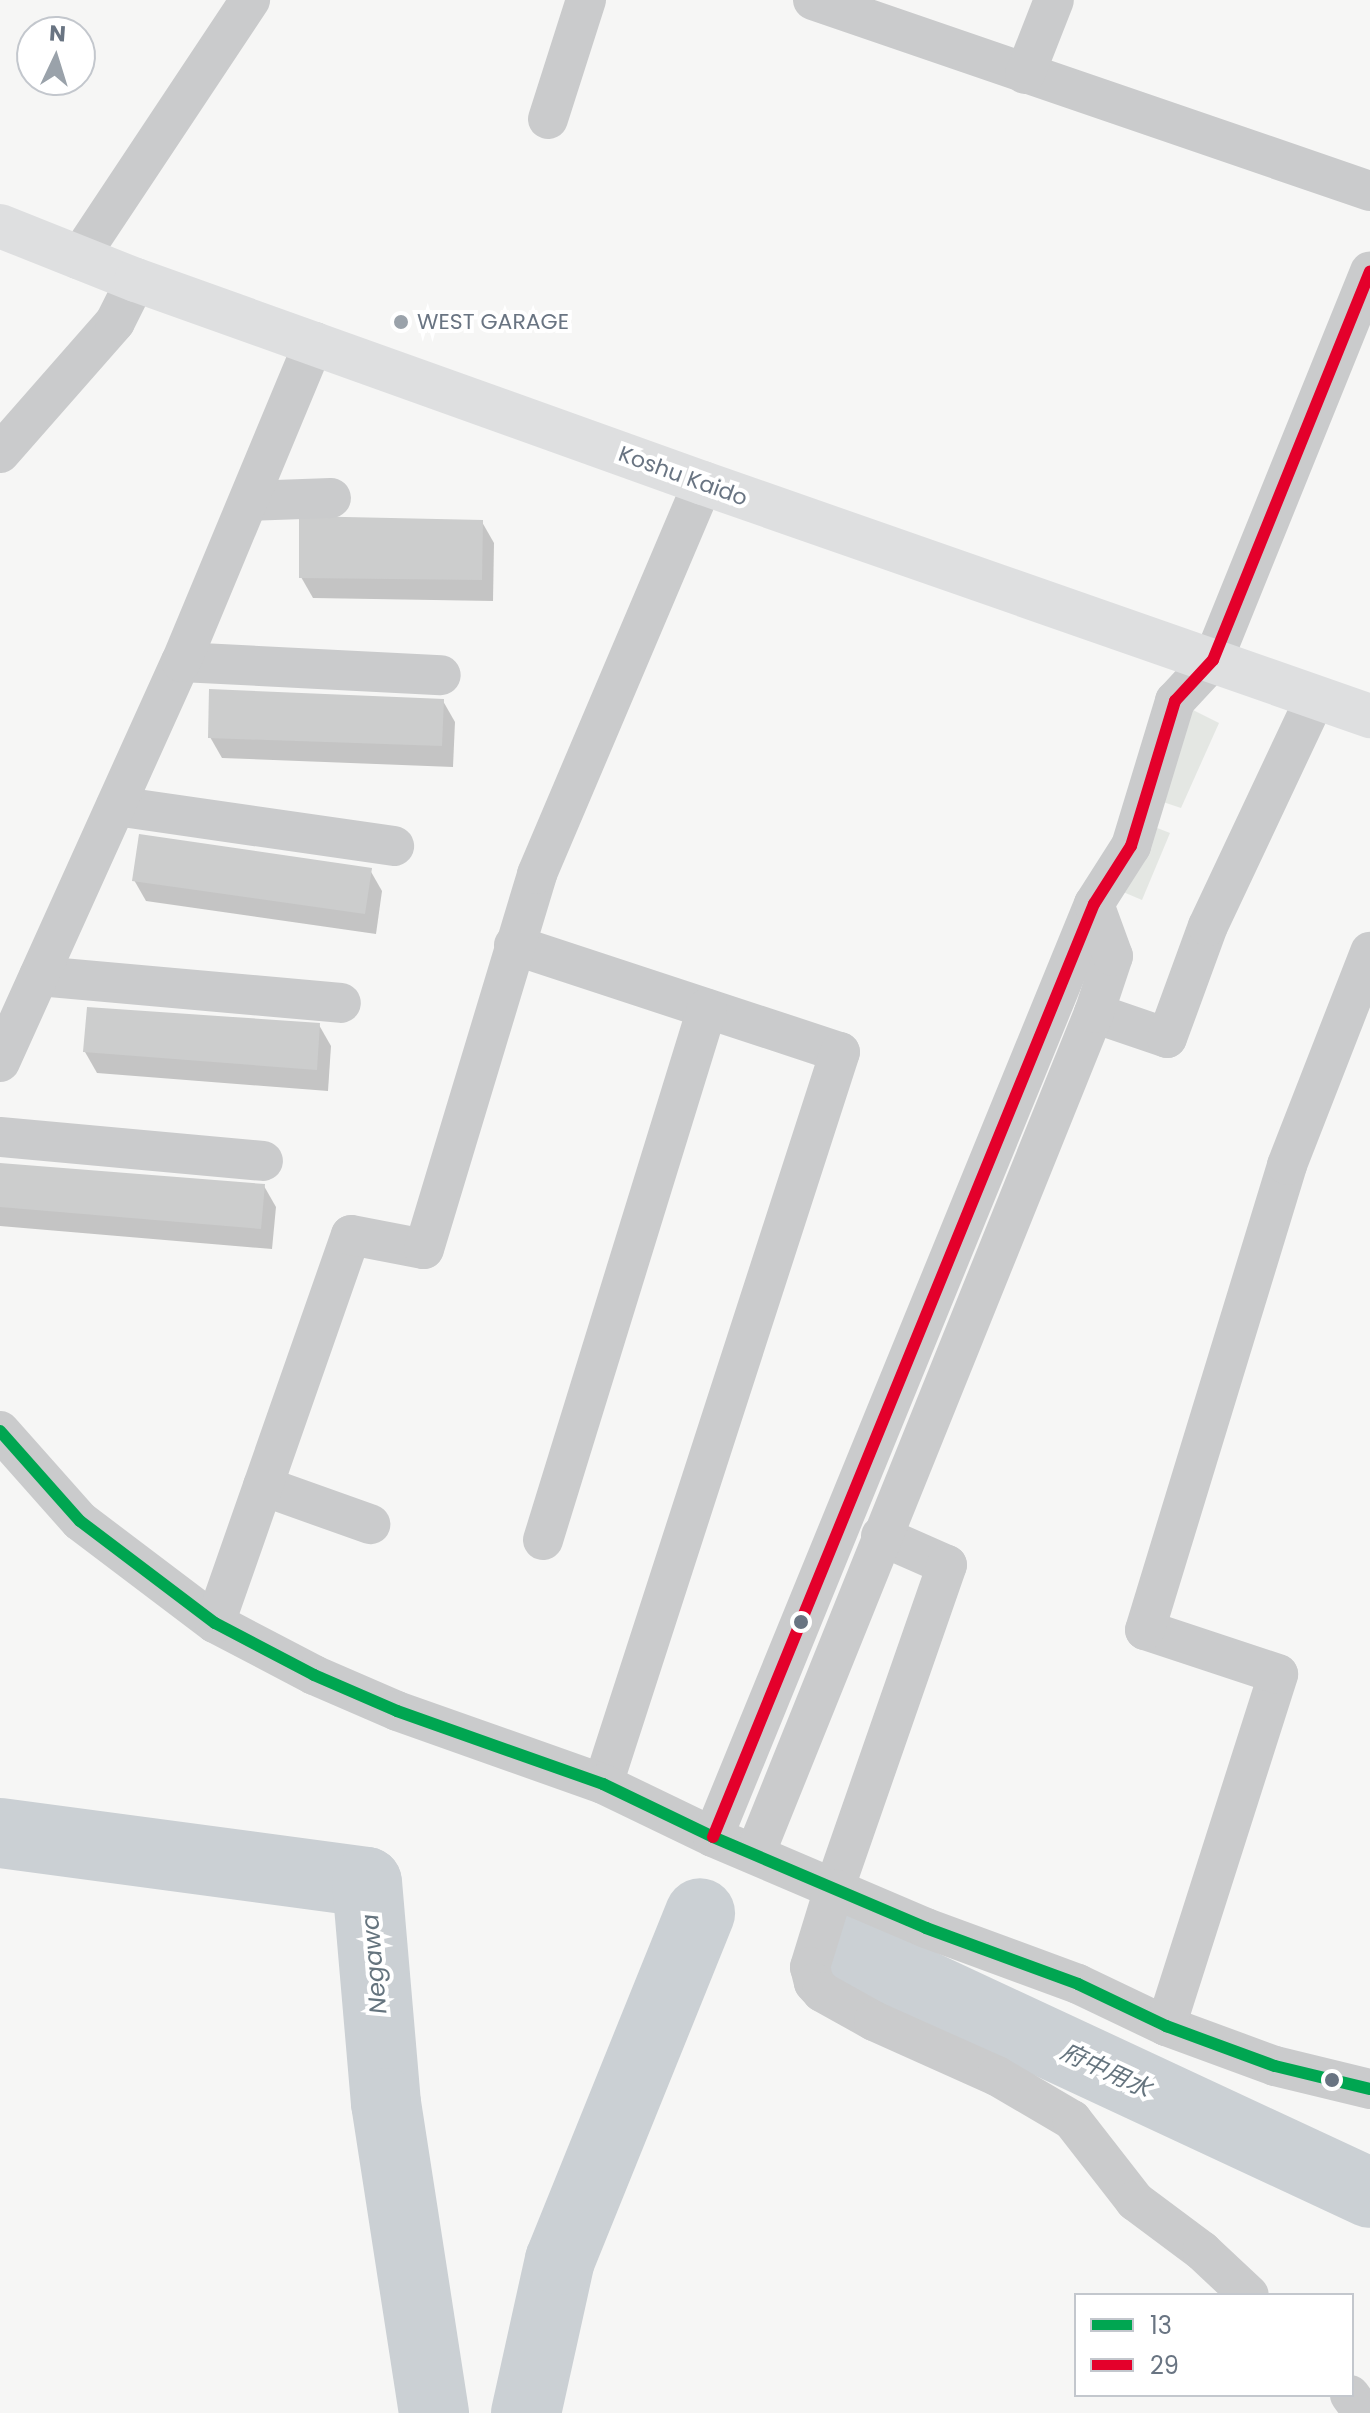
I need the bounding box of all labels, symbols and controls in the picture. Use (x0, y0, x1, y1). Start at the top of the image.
north arrow (16, 16, 96, 96)
text: N (48, 18, 67, 50)
place label: WEST GARAGE (417, 309, 569, 335)
marker: WEST GARAGE (392, 313, 410, 331)
street label: Koshu Kaido (615, 440, 751, 512)
unlabelled marker (793, 1614, 809, 1630)
water label: Negawa (355, 1913, 393, 2015)
water label: 府中用水 (1056, 2037, 1156, 2103)
unlabelled marker (1324, 2072, 1340, 2088)
legend (1074, 2293, 1354, 2397)
text: 13 (1150, 2309, 1172, 2342)
text: 29 (1150, 2349, 1179, 2382)

